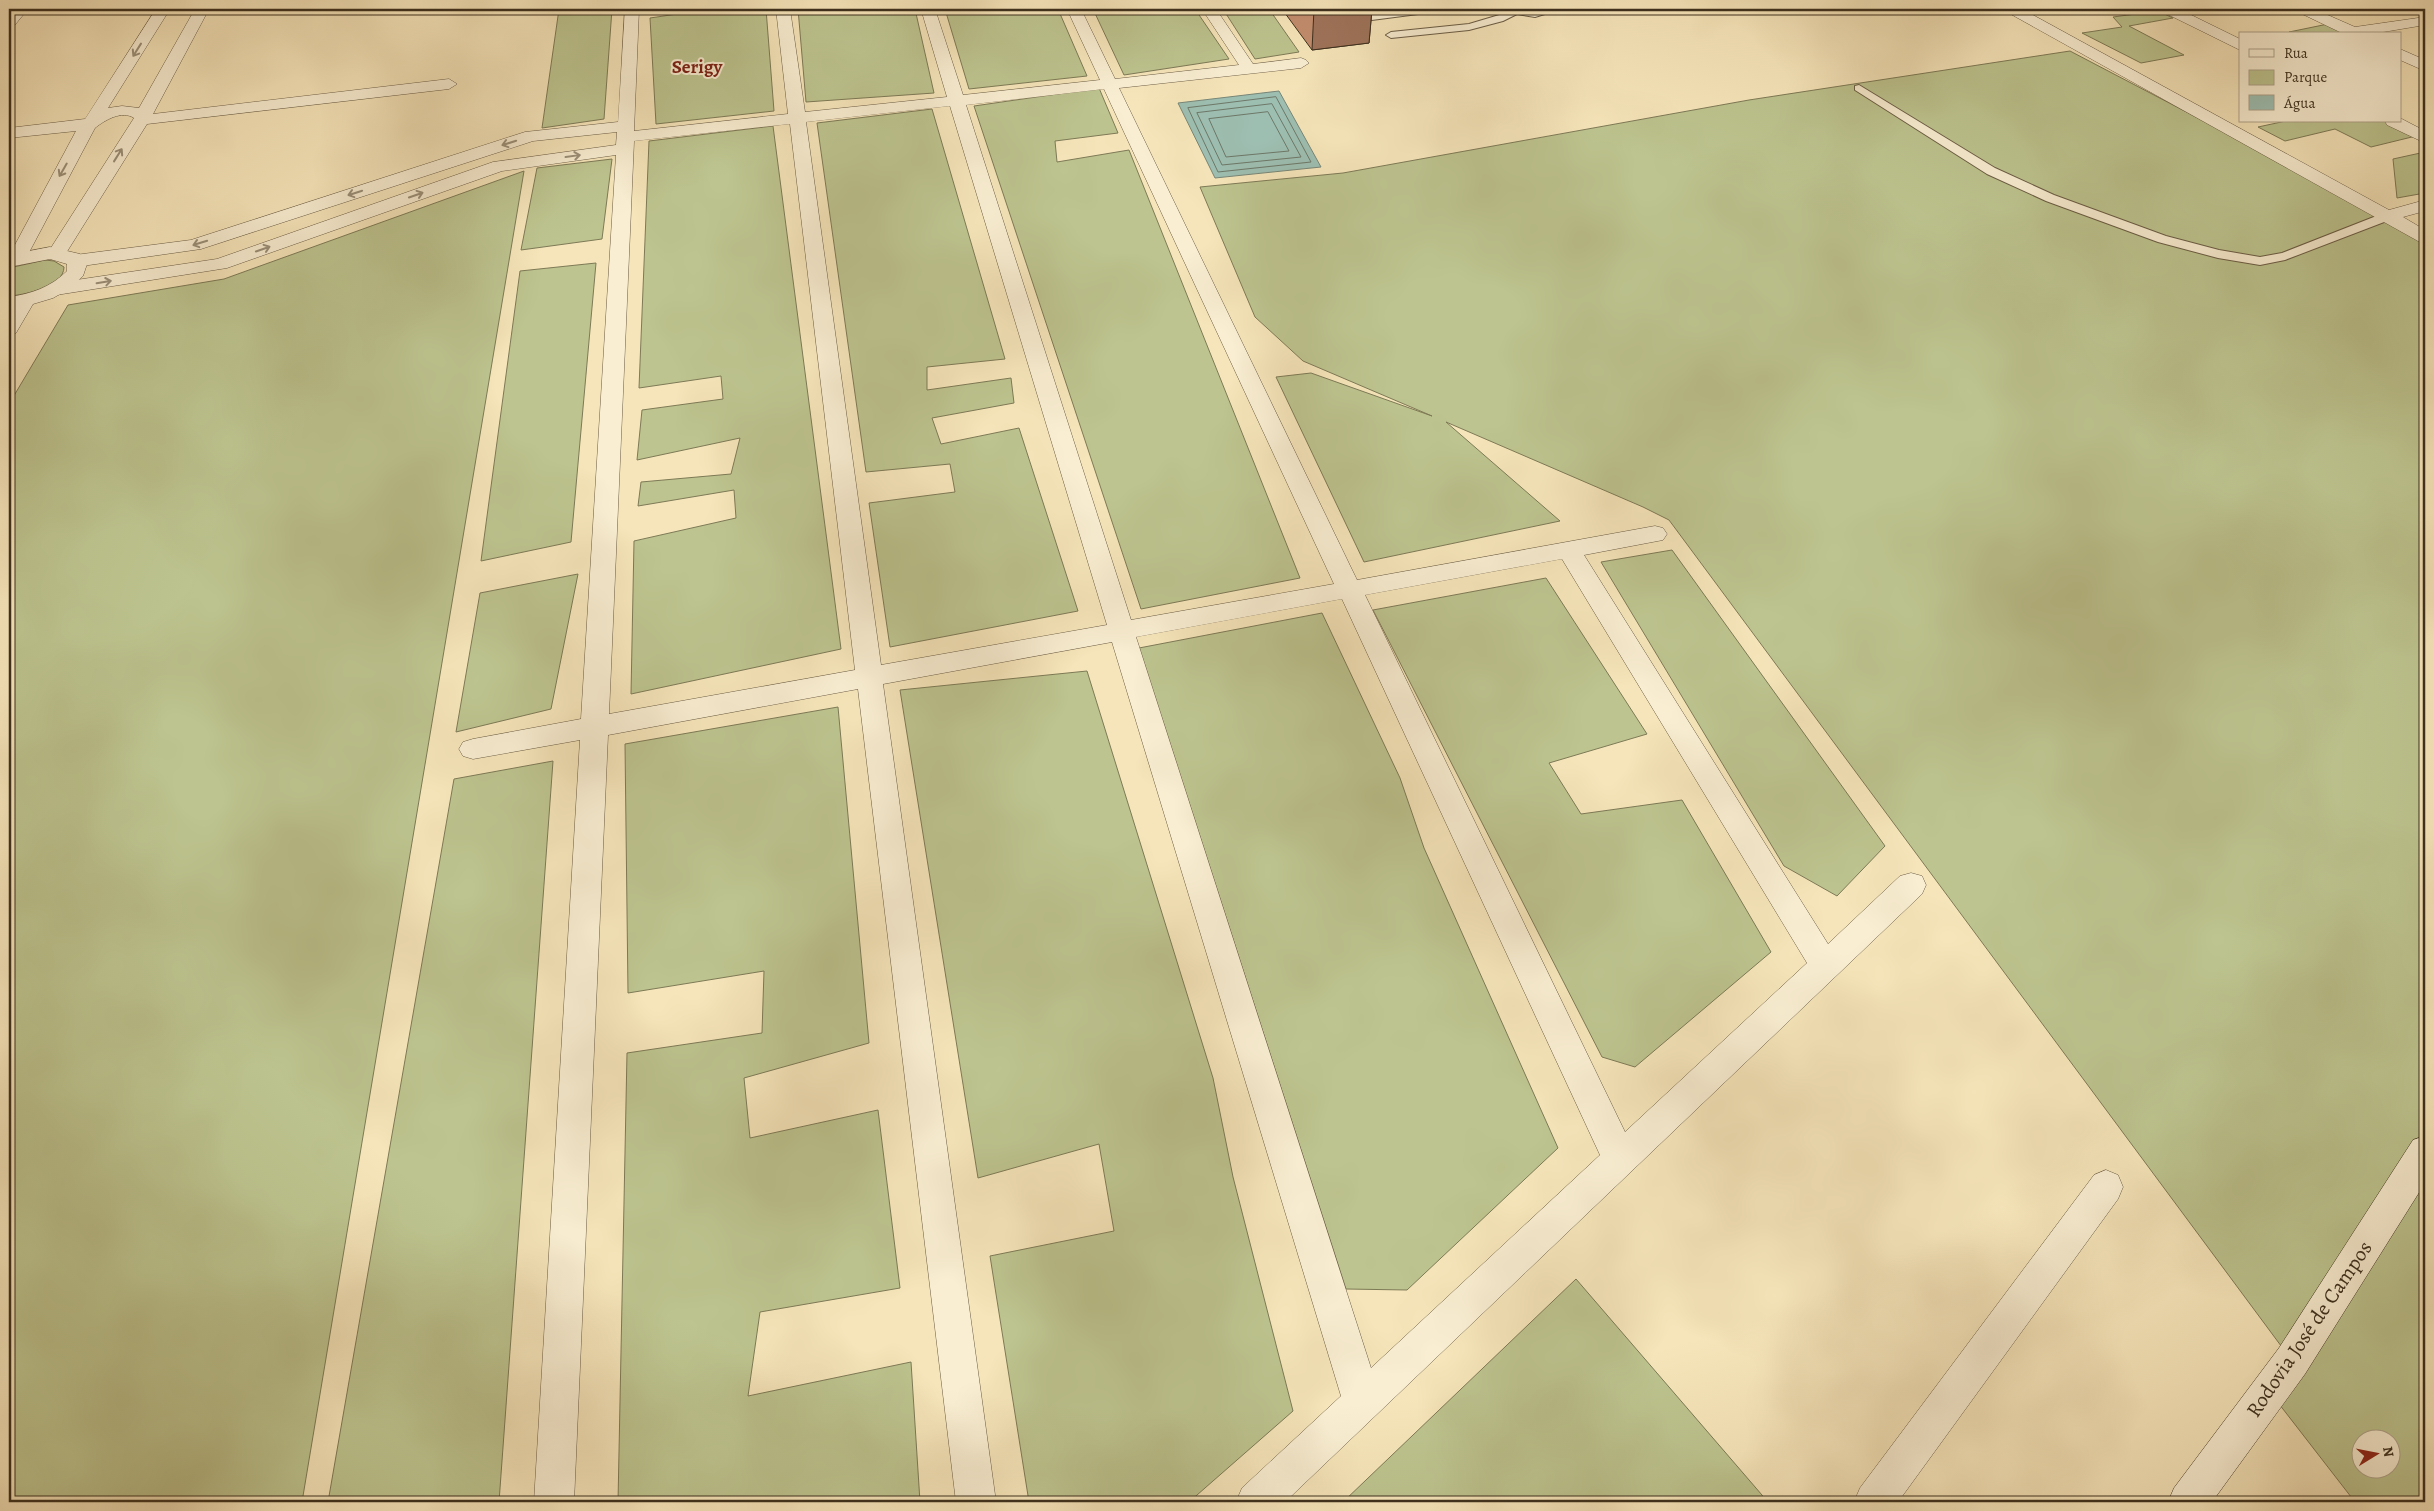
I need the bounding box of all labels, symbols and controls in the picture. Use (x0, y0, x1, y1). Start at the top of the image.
legend (2239, 32, 2402, 122)
one-way arrow (132, 43, 142, 57)
text: Rua (2284, 43, 2308, 63)
district label: Serigy (672, 54, 723, 80)
text: Parque (2284, 67, 2327, 87)
text: Água (2283, 93, 2315, 113)
one-way arrow (502, 139, 518, 148)
one-way arrow (113, 148, 123, 162)
one-way arrow (564, 151, 580, 161)
one-way arrow (57, 163, 67, 177)
one-way arrow (347, 189, 363, 198)
one-way arrow (408, 190, 423, 199)
one-way arrow (192, 239, 208, 249)
one-way arrow (254, 244, 270, 253)
one-way arrow (96, 277, 112, 287)
street label: Rodovia José de Campos (2240, 1235, 2378, 1423)
north arrow (2352, 1428, 2402, 1478)
text: N (2378, 1445, 2399, 1459)

